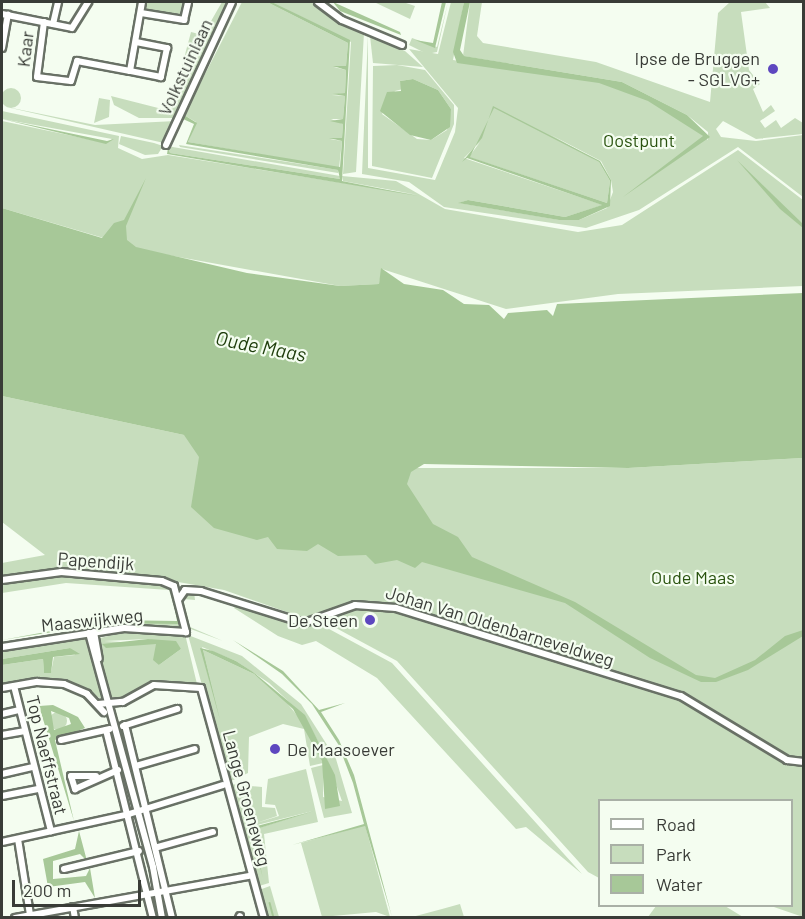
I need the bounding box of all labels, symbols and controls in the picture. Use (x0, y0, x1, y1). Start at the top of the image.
street label: Volkstuinlaan (153, 15, 217, 119)
street label: Kaar (12, 30, 38, 68)
place label: Ipse de Bruggen - SGLVG+ (634, 48, 760, 90)
marker: Ipse de Bruggen - SGLVG+ (764, 60, 782, 78)
park label: Oostpunt (603, 129, 675, 151)
water label: Oude Maas (214, 325, 308, 367)
street label: Papendijk (57, 548, 135, 574)
park label: Oude Maas (651, 566, 735, 588)
street label: Johan Van Oldenbarneveldweg (383, 581, 617, 671)
street label: Maaswijkweg (40, 604, 144, 636)
place label: De Steen (288, 609, 358, 631)
marker: De Steen (363, 613, 377, 627)
street label: Top Naeffstraat (22, 693, 72, 817)
street label: Lange Groeneweg (218, 728, 276, 868)
place label: De Maasoever (287, 738, 395, 760)
marker: De Maasoever (268, 742, 282, 756)
legend (598, 799, 793, 907)
text: Road (656, 813, 696, 835)
text: Park (656, 843, 691, 865)
scale bar (15, 868, 144, 906)
text: Water (656, 873, 703, 895)
text: 200 m (23, 879, 71, 901)

